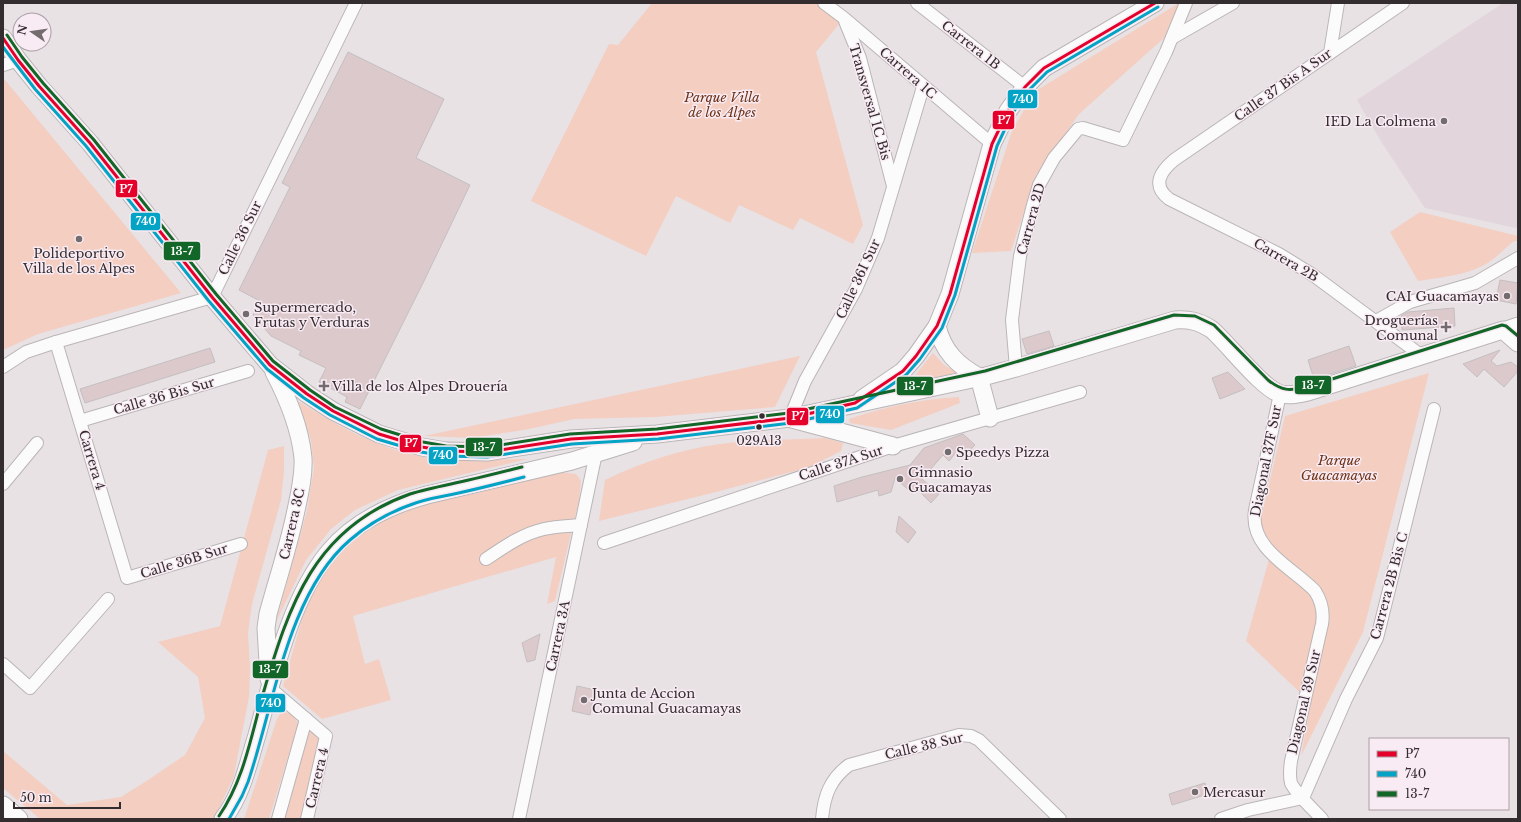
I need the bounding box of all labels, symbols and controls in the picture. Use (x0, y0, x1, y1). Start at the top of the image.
north arrow (12, 12, 52, 52)
street label: Carrera 1B (938, 17, 1004, 73)
text: N (14, 22, 30, 36)
street label: Transversal 1C Bis (845, 42, 895, 162)
street label: Carrera 1C (876, 43, 940, 103)
street label: Calle 37 Bis A Sur (1231, 44, 1336, 125)
park label: Parque Villa de los Alpes (683, 89, 760, 121)
line badge: 740 (1007, 89, 1038, 109)
text: 740 (1012, 92, 1034, 106)
line badge: P7 (992, 110, 1015, 130)
text: P7 (997, 113, 1011, 127)
place label: IED La Colmena (1325, 113, 1437, 130)
marker: IED La Colmena (1439, 116, 1449, 126)
line badge: P7 (115, 179, 138, 198)
street label: Carrera 2D (1013, 181, 1049, 257)
text: P7 (119, 182, 133, 196)
street label: Calle 36 Sur (215, 197, 266, 278)
line badge: 740 (130, 212, 161, 231)
text: 740 (135, 214, 157, 228)
marker: Polideportivo Villa de los Alpes (74, 234, 84, 244)
street label: Carrera 2B (1250, 235, 1322, 285)
street label: Calle 36I Sur (832, 236, 884, 322)
line badge: 13-7 (163, 241, 201, 261)
text: 13-7 (171, 244, 194, 258)
place label: Polideportivo Villa de los Alpes (22, 245, 135, 277)
place label: CAI Guacamayas (1386, 288, 1499, 305)
marker: CAI Guacamayas (1502, 291, 1512, 301)
place label: Supermercado, Frutas y Verduras (254, 299, 369, 331)
marker: Supermercado, Frutas y Verduras (241, 309, 251, 319)
place label: Droguerías Comunal (1364, 312, 1438, 344)
marker: Droguerías Comunal (1441, 322, 1451, 332)
street label: Calle 36 Bis Sur (111, 373, 217, 419)
line badge: 13-7 (1294, 375, 1332, 395)
line badge: 13-7 (896, 376, 934, 396)
place label: Villa de los Alpes Drouería (331, 378, 509, 395)
text: 13-7 (1302, 378, 1325, 392)
text: 13-7 (904, 379, 927, 393)
marker: Villa de los Alpes Drouería (319, 381, 329, 391)
street label: Diagonal 37F Sur (1247, 403, 1285, 518)
line badge: 740 (815, 405, 845, 424)
line badge: P7 (786, 407, 809, 426)
text: 740 (819, 407, 841, 421)
text: P7 (791, 409, 805, 423)
unlabelled marker (757, 411, 767, 421)
marker: 029A13 (754, 422, 764, 432)
street label: Carrera 4 (75, 428, 109, 492)
place label: 029A13 (736, 433, 782, 448)
line badge: P7 (399, 434, 422, 453)
text: P7 (404, 436, 418, 450)
line badge: 13-7 (465, 437, 503, 457)
text: 13-7 (473, 440, 496, 454)
street label: Calle 37A Sur (797, 441, 886, 485)
place label: Speedys Pizza (956, 444, 1050, 461)
line badge: 740 (428, 446, 458, 465)
marker: Speedys Pizza (943, 447, 953, 457)
text: 740 (432, 448, 454, 462)
park label: Parque Guacamayas (1301, 452, 1377, 484)
place label: Gimnasio Guacamayas (908, 464, 992, 496)
marker: Gimnasio Guacamayas (895, 474, 905, 484)
street label: Carrera 3C (276, 487, 308, 561)
street label: Carrera 2B Bis C (1366, 530, 1412, 642)
street label: Calle 36B Sur (138, 539, 231, 582)
street label: Carrera 3A (542, 598, 574, 673)
street label: Diagonal 39 Sur (1284, 647, 1324, 756)
line badge: 13-7 (252, 660, 289, 679)
text: 13-7 (259, 662, 282, 676)
place label: Junta de Accion Comunal Guacamayas (590, 685, 741, 717)
line badge: 740 (255, 693, 286, 713)
marker: Junta de Accion Comunal Guacamayas (579, 695, 589, 705)
text: 740 (260, 696, 282, 710)
street label: Calle 38 Sur (883, 729, 966, 763)
legend (1369, 738, 1509, 810)
street label: Carrera 4 (302, 746, 332, 810)
text: P7 (1405, 746, 1420, 761)
text: 740 (1405, 766, 1426, 781)
scale bar (14, 784, 120, 810)
place label: Mercasur (1203, 784, 1266, 801)
text: 13-7 (1405, 786, 1430, 801)
marker: Mercasur (1190, 787, 1200, 797)
text: 50 m (20, 790, 52, 805)

